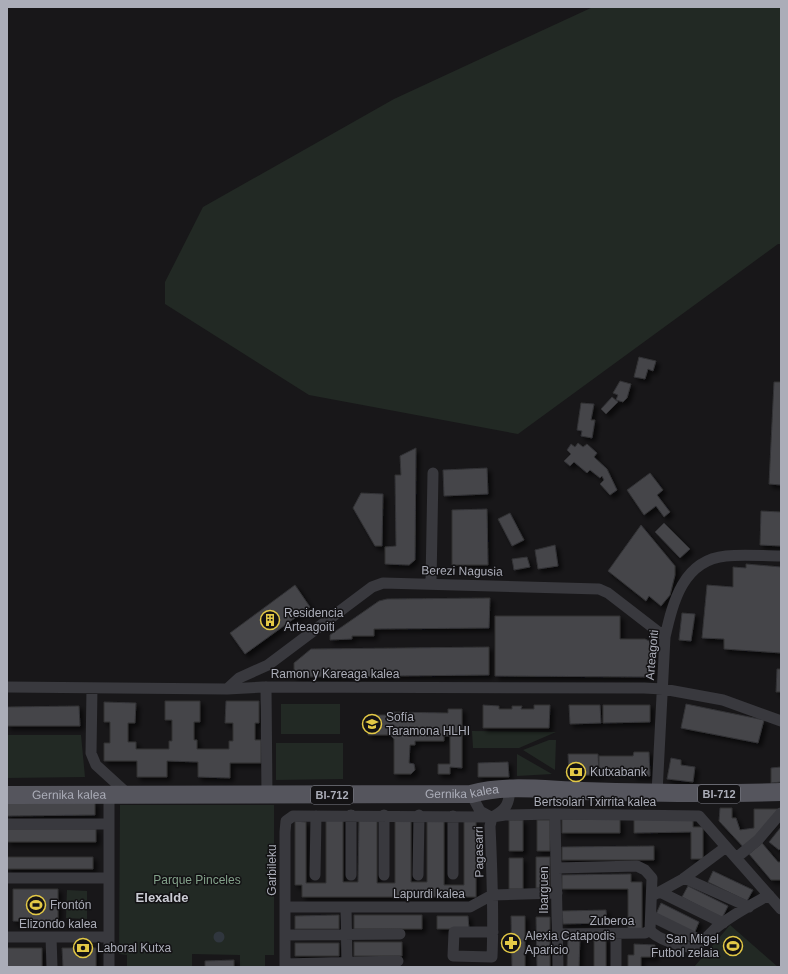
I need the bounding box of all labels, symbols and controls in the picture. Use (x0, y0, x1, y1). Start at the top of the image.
street label: Berezi Nagusia (421, 563, 503, 579)
place label: Residencia Arteagoiti (284, 606, 344, 634)
building icon: Residencia Arteagoiti (259, 609, 281, 631)
street label: Arteagoiti (643, 629, 661, 681)
street label: Ramon y Kareaga kalea (271, 667, 400, 681)
place label: Sofía Taramona HLHI (386, 710, 470, 738)
school or university icon: Sofía Taramona HLHI (361, 713, 383, 735)
bank icon: Kutxabank (565, 761, 587, 783)
place label: Kutxabank (590, 765, 648, 779)
street label: Gernika kalea (425, 782, 500, 801)
road number: BI-712 (698, 785, 740, 803)
road number: BI-712 (311, 786, 353, 804)
street label: Gernika kalea (32, 788, 106, 802)
street label: Bertsolari Txirrita kalea (534, 795, 657, 809)
street label: Pagasarri (472, 826, 486, 878)
street label: Garbileku (265, 844, 279, 896)
street label: Ibarguen (537, 866, 551, 914)
park label: Parque Pinceles (153, 873, 241, 887)
street label: Lapurdi kalea (393, 887, 465, 901)
district label: Elexalde (136, 890, 188, 905)
sports icon: Frontón (25, 894, 47, 916)
place label: Frontón (50, 898, 91, 912)
street label: Zuberoa (590, 914, 635, 928)
street label: Elizondo kalea (19, 917, 97, 931)
place label: Alexia Catapodis Aparicio (525, 929, 615, 957)
pharmacy icon: Alexia Catapodis Aparicio (500, 932, 522, 954)
place label: San Migel Futbol zelaia (651, 932, 719, 960)
sports icon: San Migel Futbol zelaia (722, 935, 744, 957)
bank icon: Laboral Kutxa (72, 937, 94, 959)
place label: Laboral Kutxa (97, 941, 171, 955)

